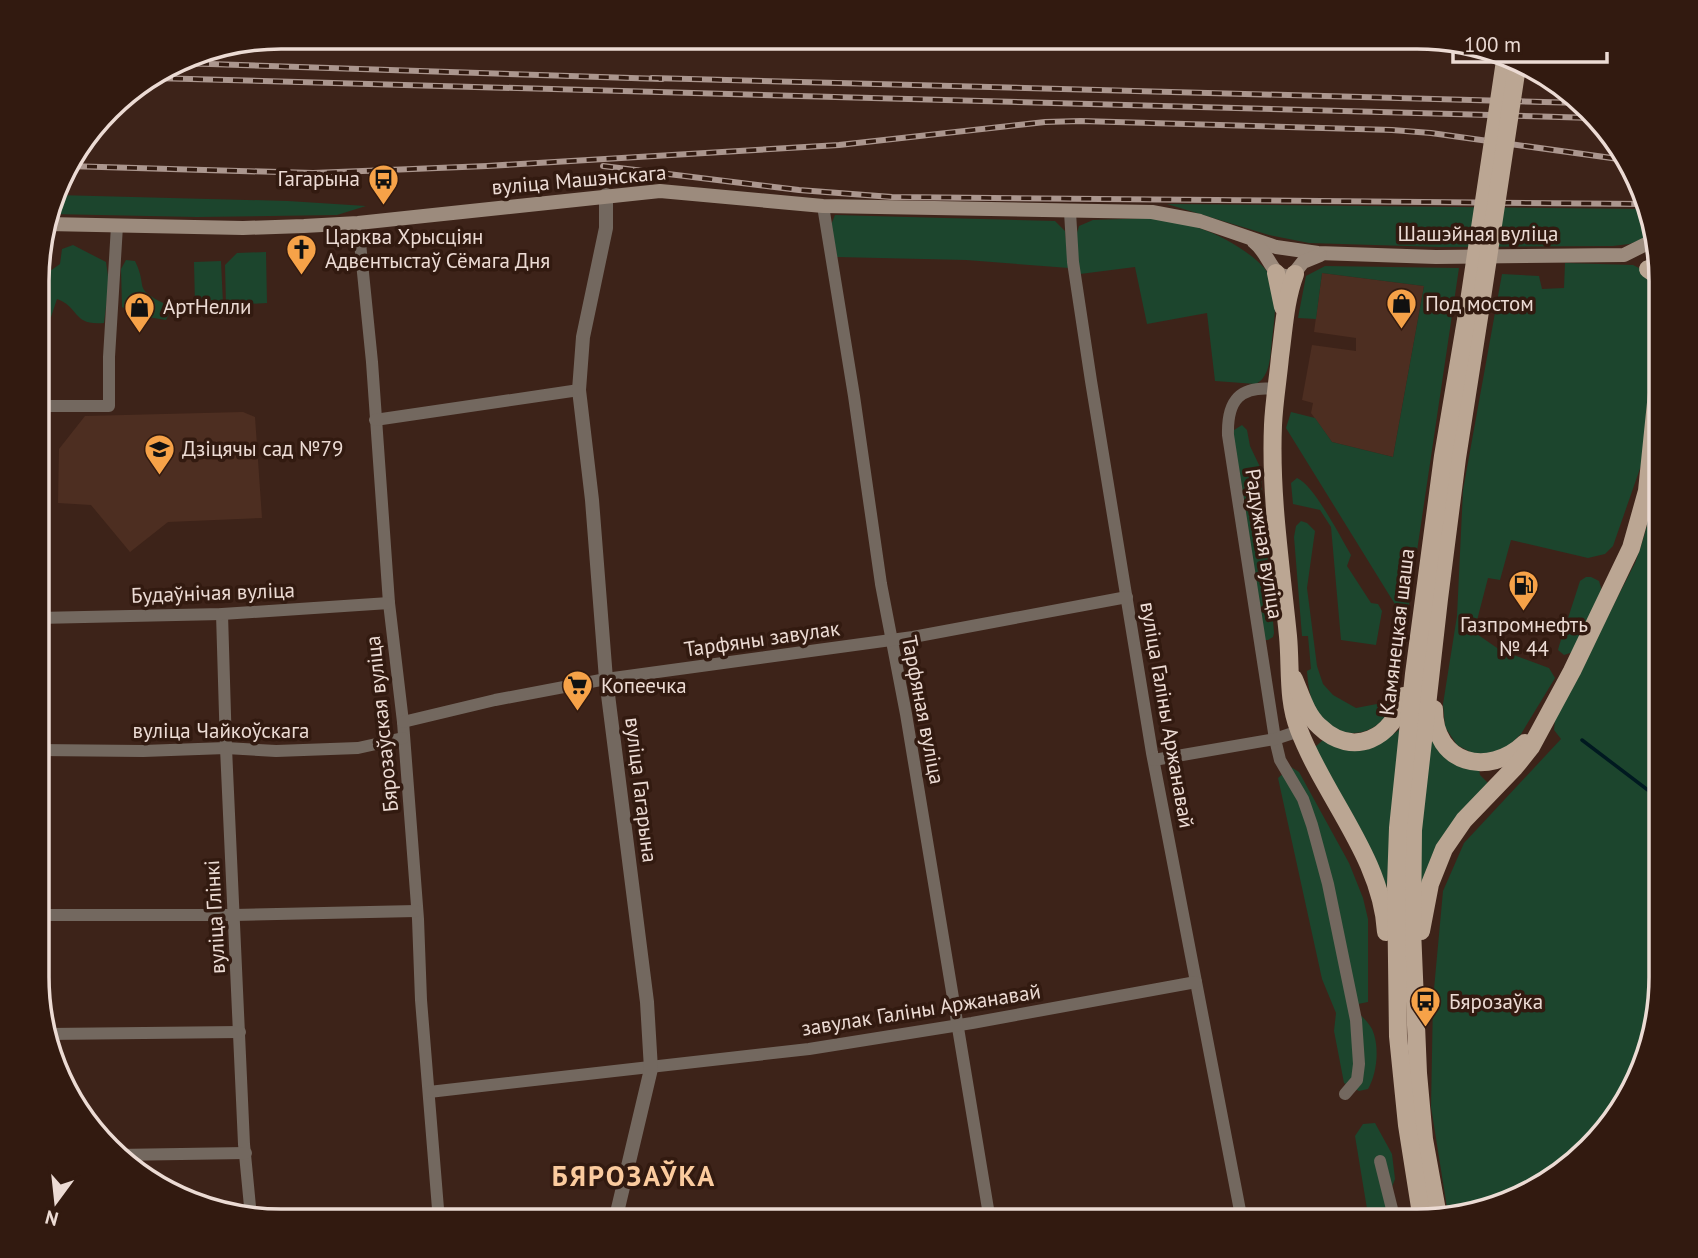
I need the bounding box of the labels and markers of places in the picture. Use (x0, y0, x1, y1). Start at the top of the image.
bus stop icon: Гагарына (366, 162, 400, 206)
place label: Гагарына (277, 165, 360, 192)
place label: Царква Хрысціян Адвентыстаў Сёмага Дня (325, 223, 550, 274)
church icon: Царква Хрысціян Адвентыстаў Сёмага Дня (285, 232, 319, 276)
shop icon: Под мостом (1385, 287, 1419, 331)
shop icon: АртНелли (123, 290, 157, 334)
place label: Под мостом (1425, 290, 1534, 317)
place label: АртНелли (163, 293, 252, 320)
school or university icon: Дзіцячы сад №79 (142, 432, 176, 476)
place label: Дзіцячы сад №79 (182, 435, 343, 462)
fuel station icon: Газпромнефть № 44 (1507, 568, 1541, 612)
place label: Газпромнефть № 44 (1460, 611, 1588, 662)
supermarket icon: Копеечка (561, 669, 595, 713)
place label: Копеечка (601, 672, 687, 699)
bus stop icon: Бярозаўка (1409, 985, 1443, 1029)
place label: Бярозаўка (1449, 988, 1543, 1015)

